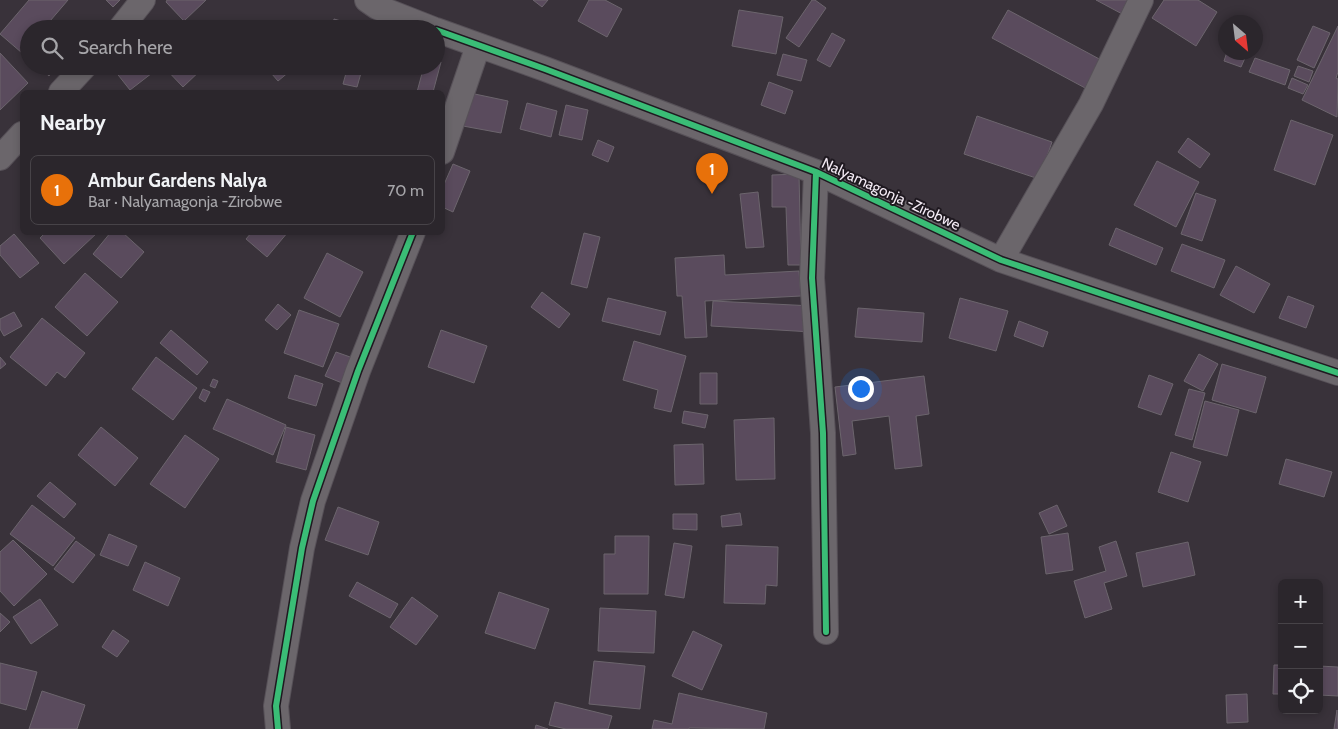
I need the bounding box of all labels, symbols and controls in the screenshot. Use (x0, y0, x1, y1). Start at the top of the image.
north arrow (1218, 15, 1263, 60)
search box (20, 20, 445, 75)
icon: search (38, 34, 66, 62)
text: Search here (78, 36, 172, 59)
text: Nearby (40, 110, 106, 135)
pin: 1 (696, 153, 728, 194)
street label: Nalyamagonja -Zirobwe (819, 154, 963, 234)
text: Ambur Gardens Nalya (88, 169, 267, 192)
text: 1 (54, 181, 60, 200)
text: 70 m (387, 181, 424, 200)
text: Bar · Nalyamagonja -Zirobwe (88, 192, 282, 211)
your location (848, 376, 874, 402)
map controls (1278, 579, 1323, 714)
button: + (1278, 579, 1323, 624)
button: − (1278, 624, 1323, 669)
button: locate (1278, 669, 1323, 714)

